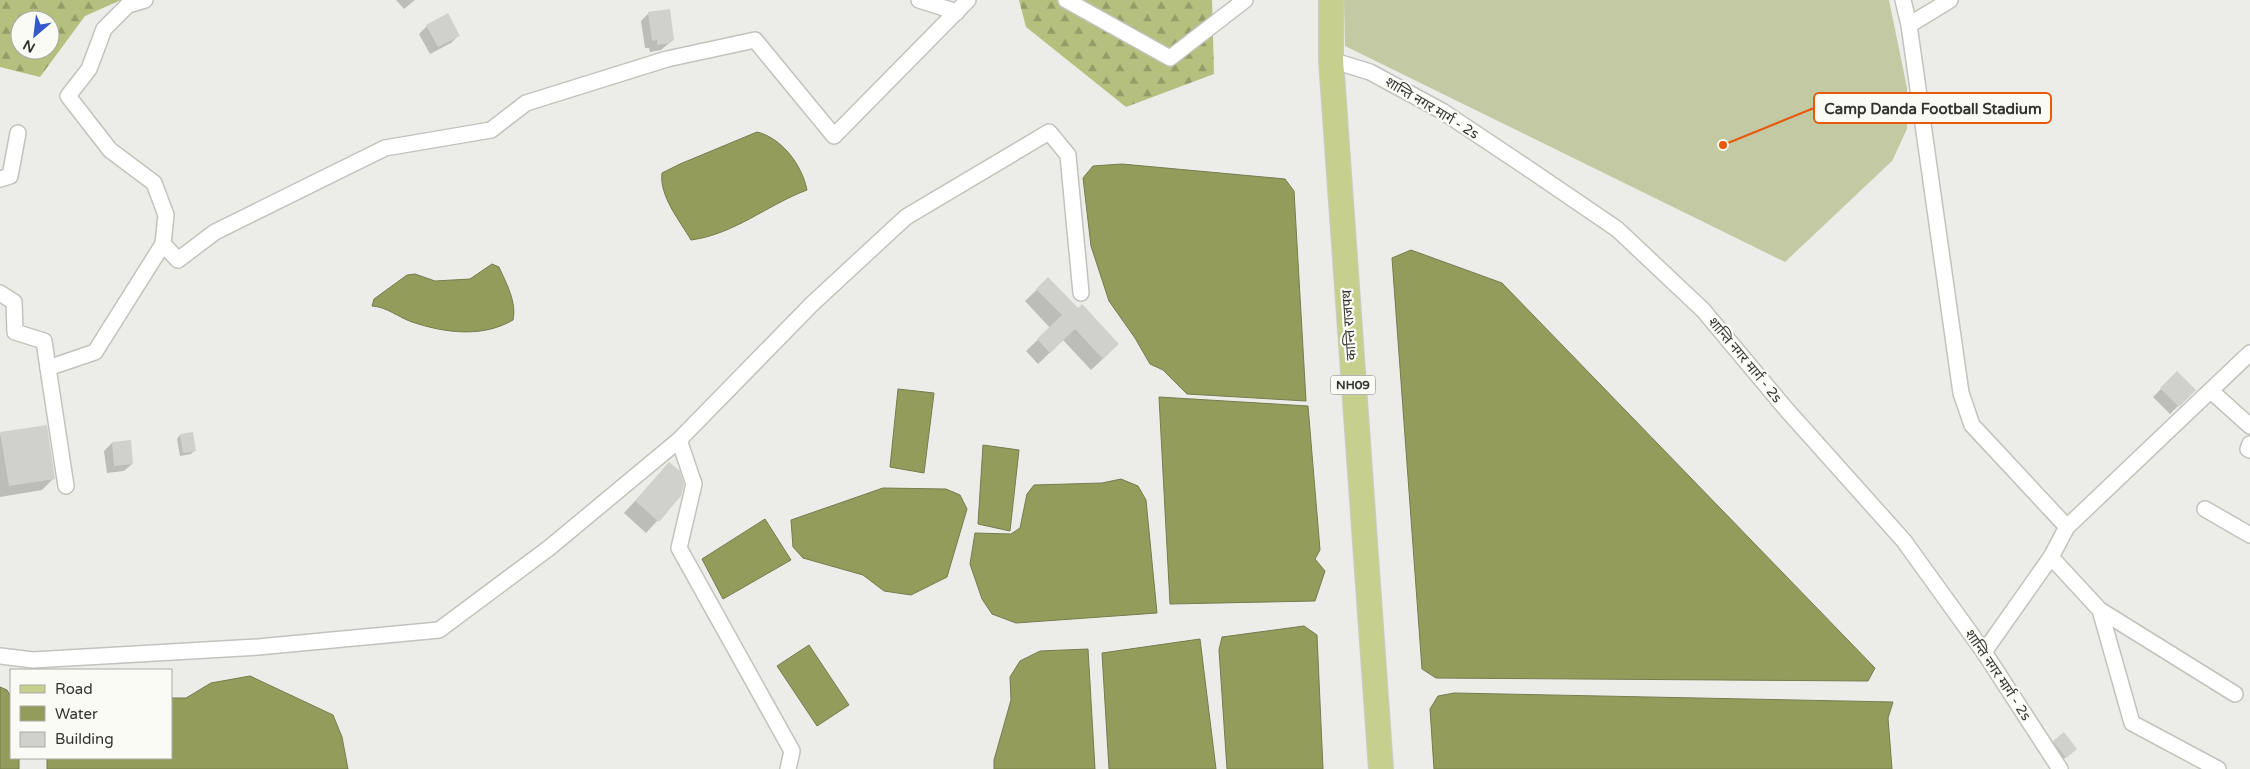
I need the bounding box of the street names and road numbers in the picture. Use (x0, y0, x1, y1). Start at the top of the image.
street label: शान्ति नगर मार्ग - 2s (1382, 73, 1482, 143)
street label: कान्ति राजपथ (1338, 288, 1360, 361)
street label: शान्ति नगर मार्ग - 2s (1704, 314, 1786, 406)
road number: NH09 (1330, 376, 1376, 394)
street label: शान्ति नगर मार्ग - 2s (1961, 626, 2035, 724)

